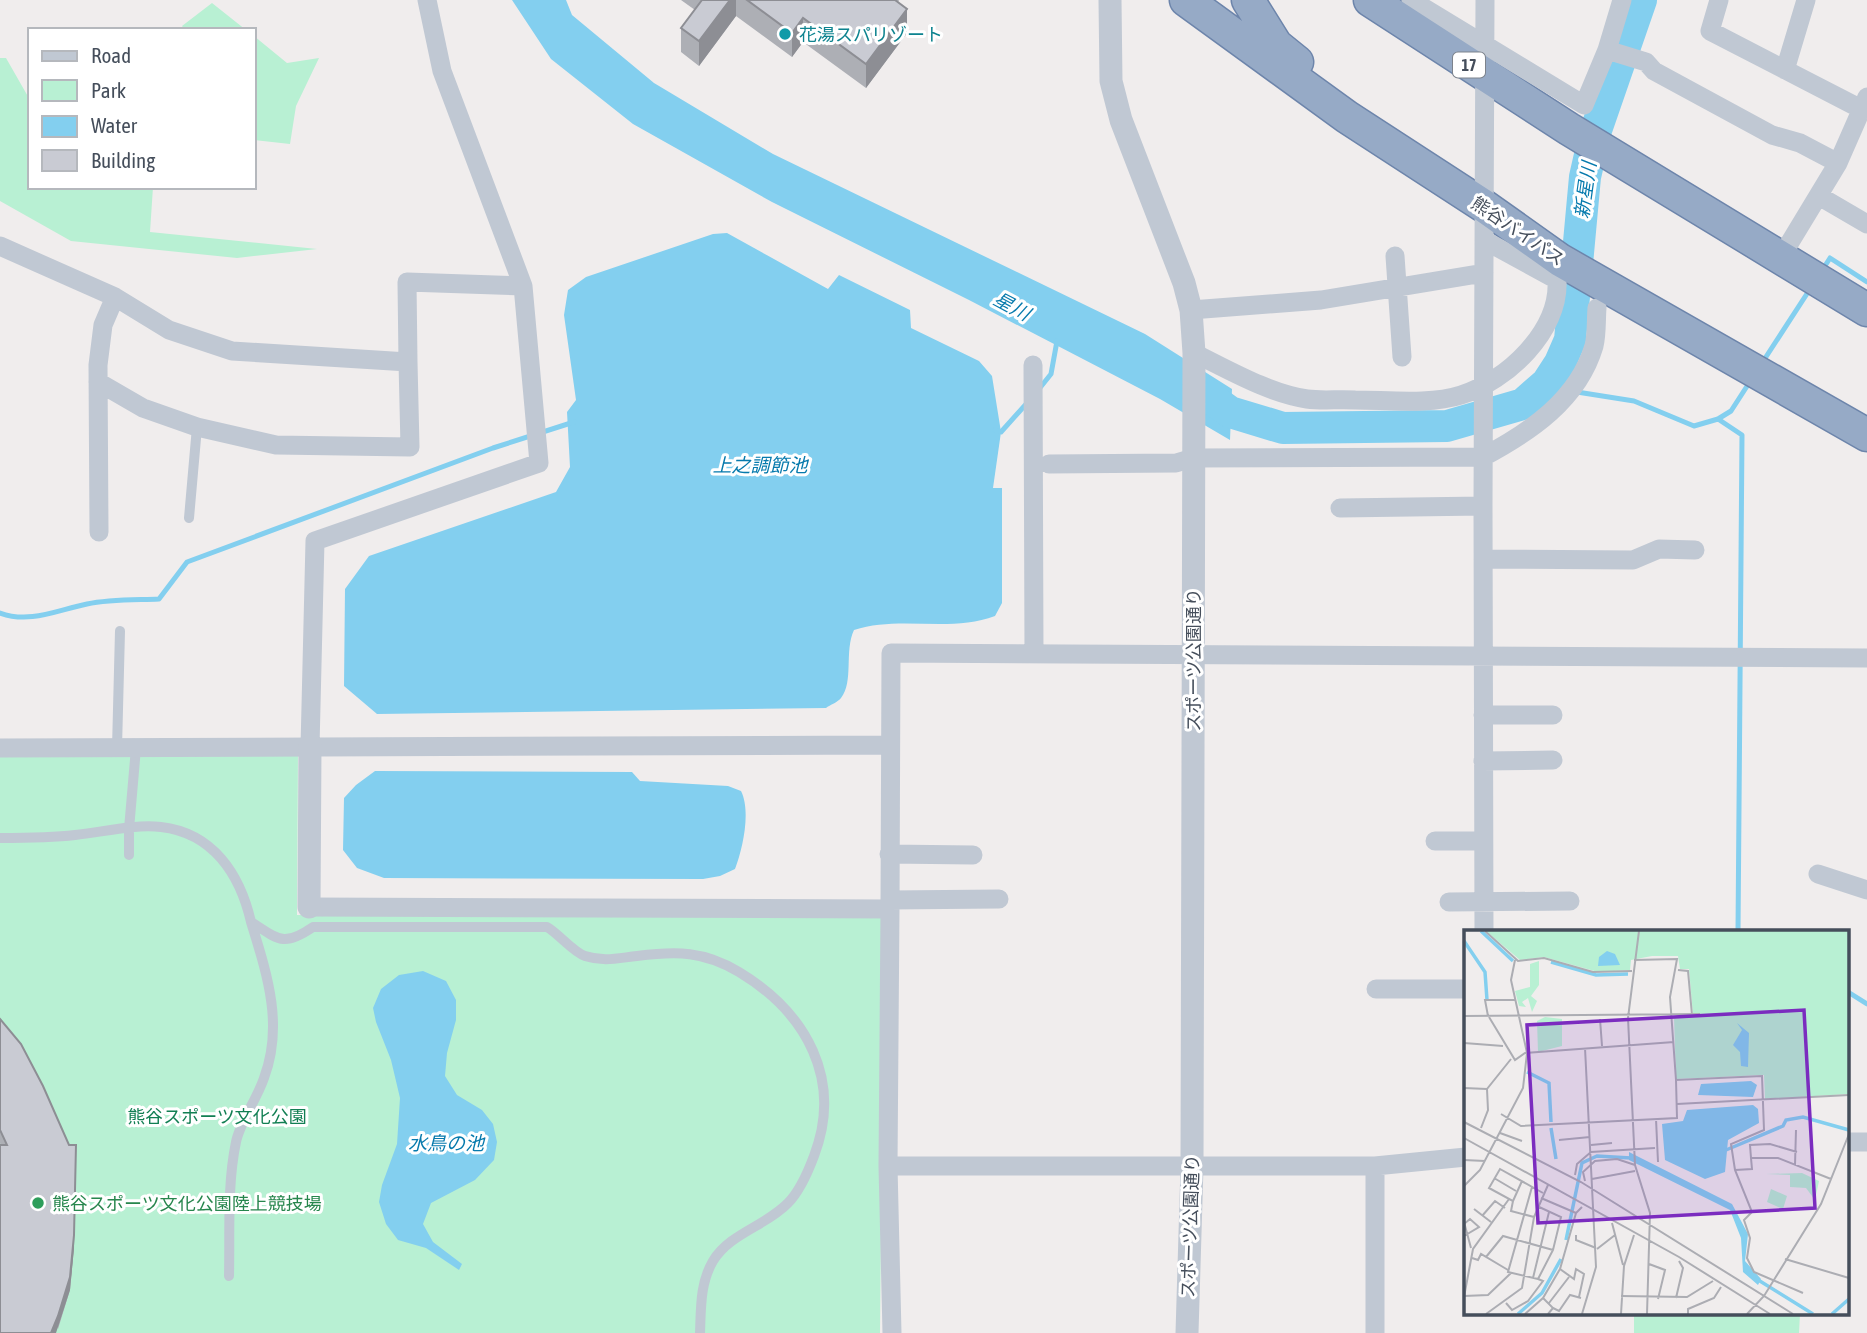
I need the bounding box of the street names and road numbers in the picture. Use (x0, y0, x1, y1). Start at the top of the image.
road number: 17 (1453, 53, 1485, 78)
street label: 熊谷バイパス (1468, 192, 1568, 270)
street label: スポーツ公園通り (1183, 588, 1204, 732)
street label: スポーツ公園通り (1177, 1154, 1203, 1298)

